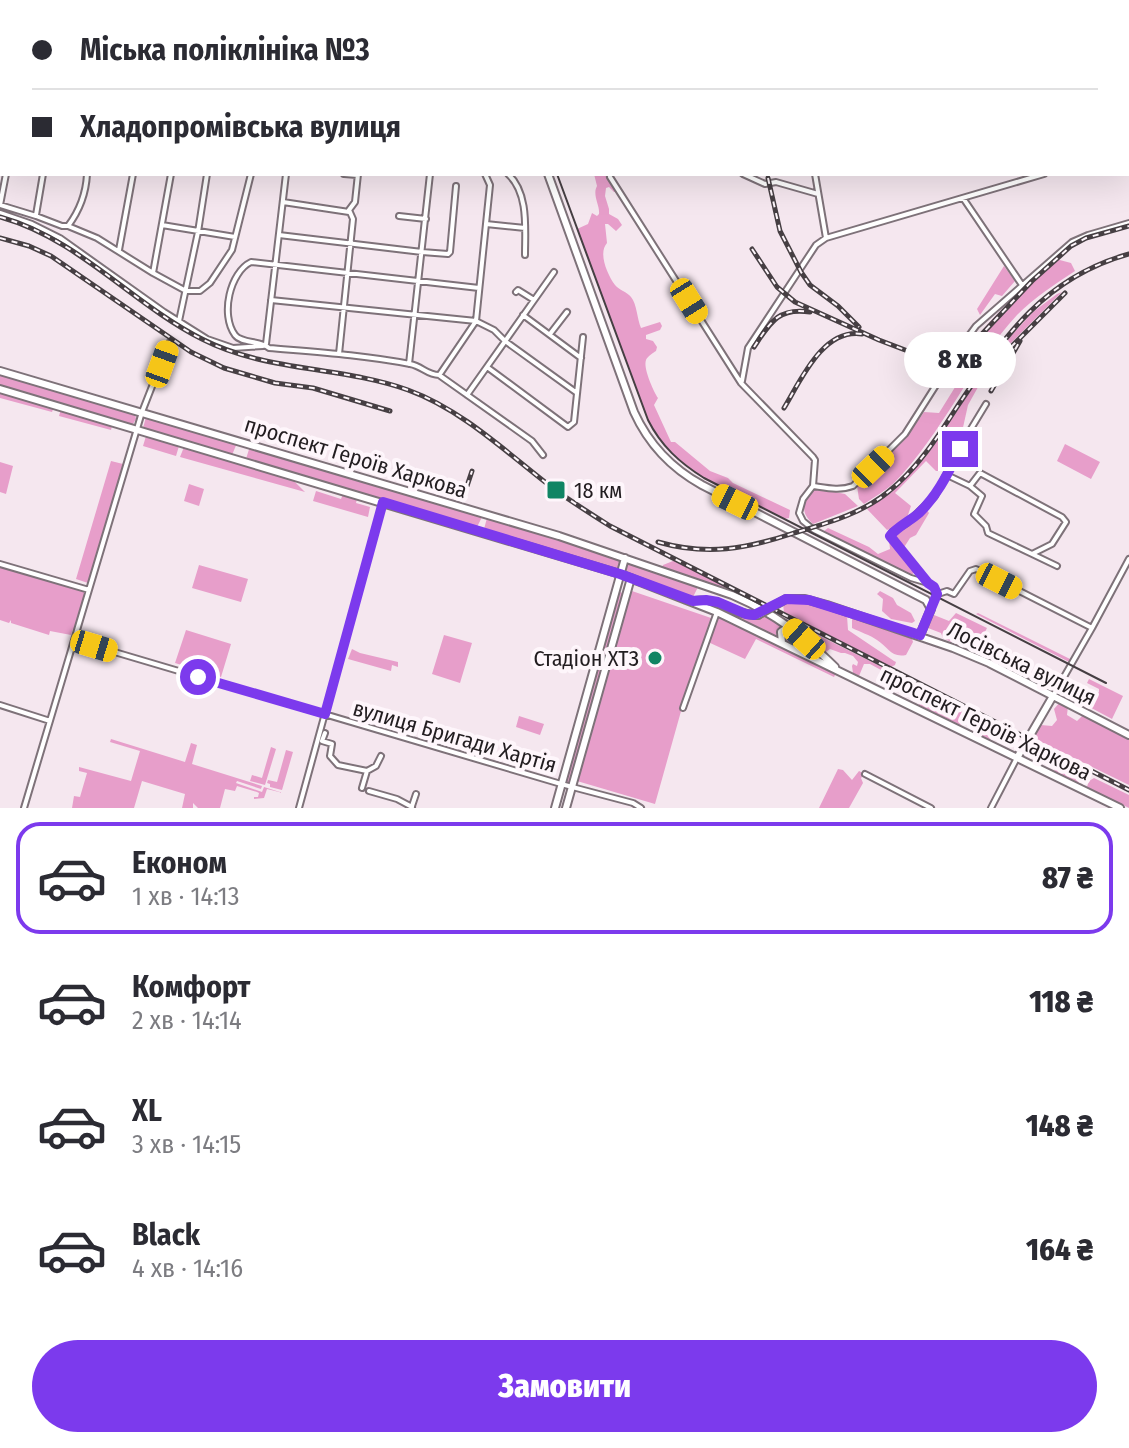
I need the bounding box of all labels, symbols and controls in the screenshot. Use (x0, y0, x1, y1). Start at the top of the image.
text: Міська поліклініка №3 (80, 32, 370, 68)
text: Хладопромівська вулиця (80, 109, 401, 145)
car (666, 274, 712, 328)
callout: 8 хв (904, 333, 1016, 389)
car (143, 337, 181, 391)
text: 8 хв (938, 344, 982, 375)
street label: проспект Героїв Харкова (241, 411, 471, 504)
route end (942, 431, 978, 467)
car (847, 442, 899, 492)
place label: 18 км (574, 477, 622, 504)
marker: 18 км (545, 479, 567, 501)
car (708, 481, 762, 523)
car (972, 559, 1026, 603)
car (778, 614, 830, 664)
street label: Лосівська вулиця (943, 616, 1101, 711)
car (68, 628, 120, 664)
place label: Стадіон ХТЗ (534, 645, 639, 672)
marker: Стадіон ХТЗ (646, 649, 664, 667)
route start (180, 659, 216, 695)
street label: проспект Героїв Харкова (876, 661, 1096, 786)
street label: вулиця Бригади Хартія (350, 694, 560, 779)
icon: car (36, 842, 108, 914)
text: Економ (132, 845, 227, 881)
text: 87 ₴ (1042, 860, 1093, 896)
text: 1 хв · 14:13 (132, 881, 239, 912)
icon: car (36, 966, 108, 1038)
text: Комфорт (132, 969, 250, 1005)
text: 118 ₴ (1029, 984, 1093, 1020)
text: 2 хв · 14:14 (132, 1005, 242, 1036)
icon: car (36, 1090, 108, 1162)
text: XL (132, 1093, 162, 1129)
text: 148 ₴ (1026, 1108, 1093, 1144)
text: 3 хв · 14:15 (132, 1129, 241, 1160)
icon: car (36, 1214, 108, 1286)
text: Black (132, 1217, 200, 1253)
text: 164 ₴ (1026, 1232, 1093, 1268)
text: 4 хв · 14:16 (132, 1253, 243, 1284)
button: Замовити (32, 1340, 1097, 1432)

